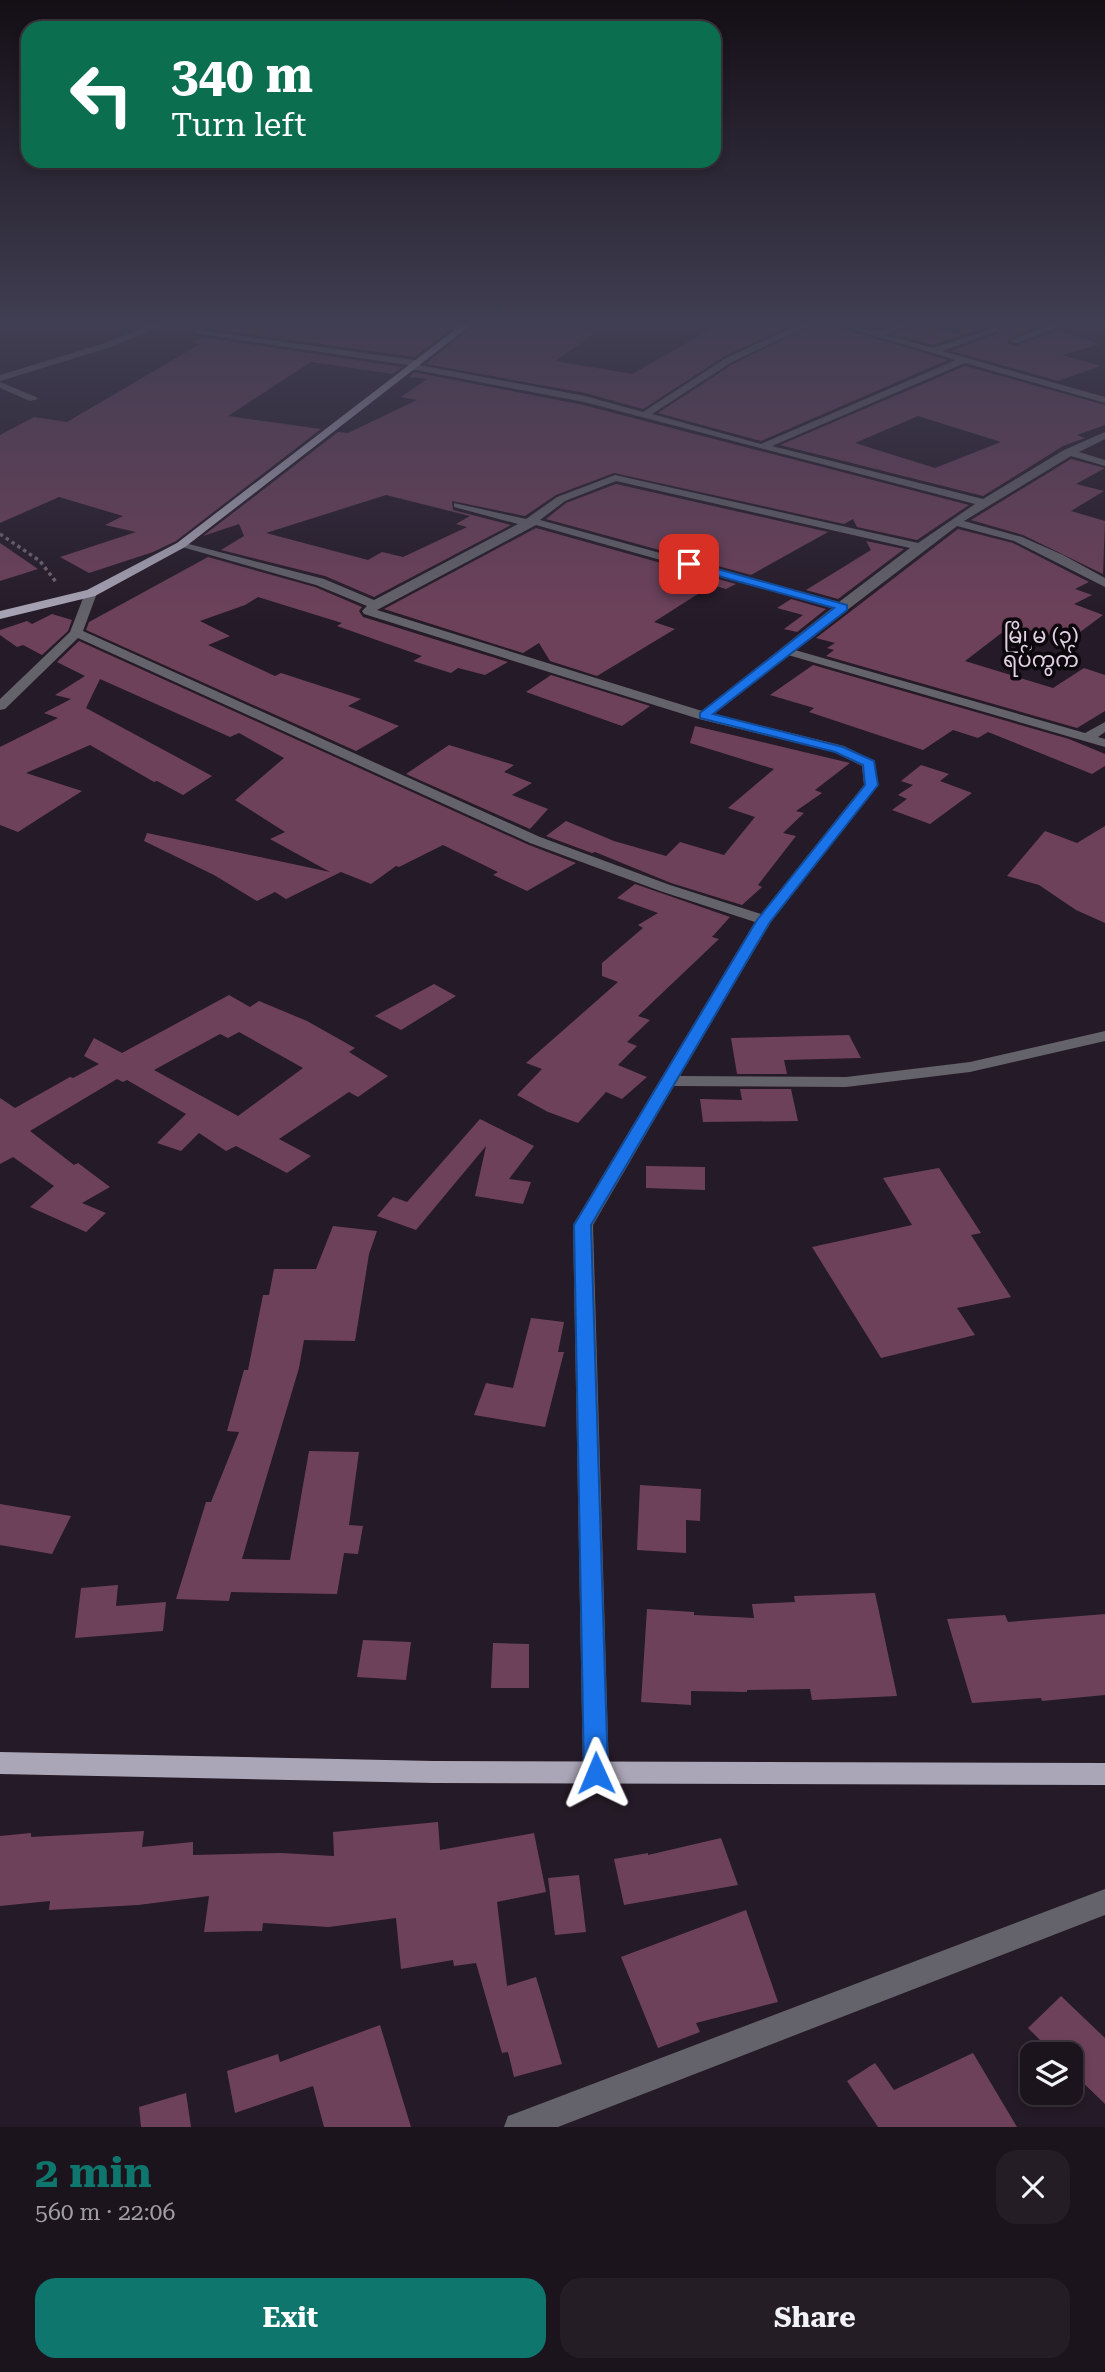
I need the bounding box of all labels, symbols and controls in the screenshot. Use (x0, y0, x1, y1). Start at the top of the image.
text: 340 m (171, 47, 313, 104)
icon: left (56, 49, 147, 140)
text: Turn left (171, 106, 306, 144)
pin (659, 534, 719, 594)
icon: arrive (670, 545, 708, 583)
district label: မြို့မ (၃) ရပ်ကွက် (1003, 620, 1079, 677)
position arrow (559, 1736, 633, 1810)
map controls (1020, 2042, 1083, 2105)
button: layers (1020, 2042, 1083, 2105)
text: 2 min (35, 2148, 152, 2197)
button: close (996, 2150, 1070, 2224)
text: 560 m · 22:06 (35, 2199, 175, 2226)
button: Exit (35, 2278, 546, 2358)
button: Share (560, 2278, 1070, 2358)

